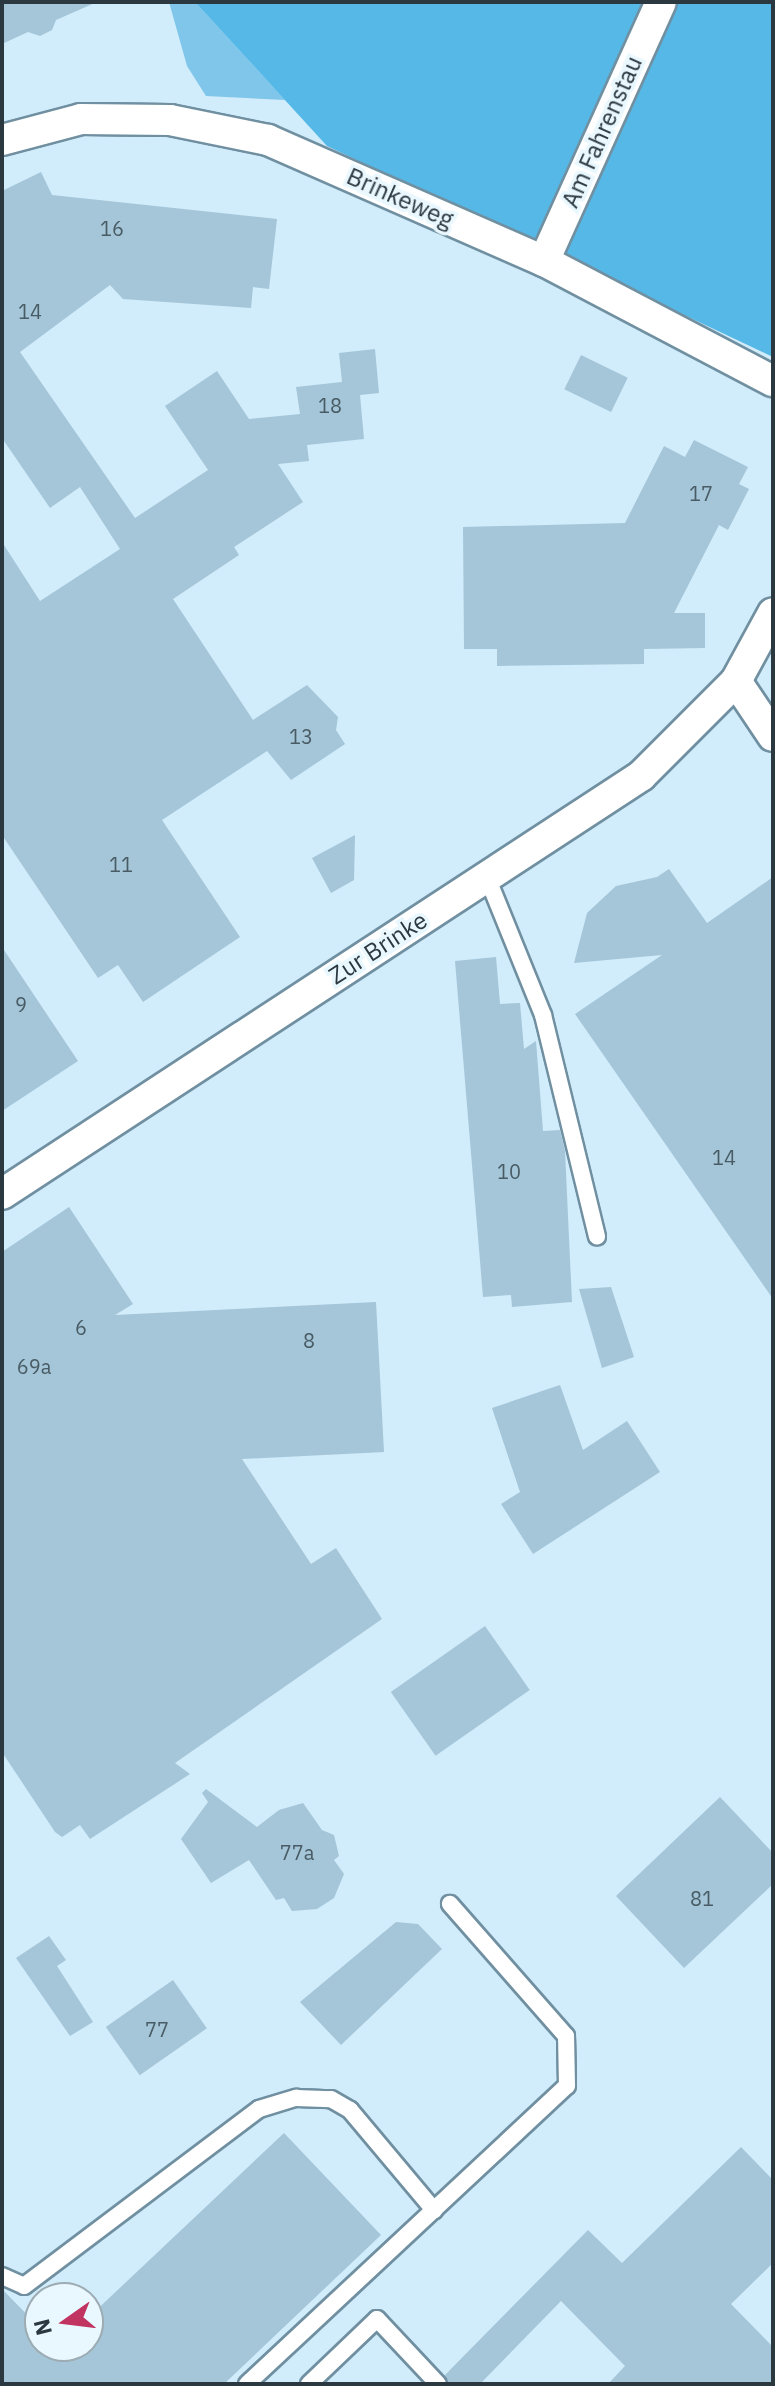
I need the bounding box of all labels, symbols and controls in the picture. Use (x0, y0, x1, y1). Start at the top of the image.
street label: Am Fahrenstau (556, 52, 648, 212)
street label: Brinkeweg (342, 162, 458, 234)
house number: 16 (100, 216, 124, 240)
house number: 14 (18, 299, 42, 323)
house number: 18 (318, 393, 342, 417)
house number: 17 (689, 481, 713, 505)
house number: 13 (289, 724, 313, 748)
house number: 11 (109, 852, 133, 876)
street label: Zur Brinke (323, 906, 433, 990)
house number: 9 (15, 992, 27, 1016)
house number: 14 (712, 1145, 736, 1169)
house number: 10 (497, 1159, 521, 1183)
house number: 6 (75, 1315, 87, 1339)
house number: 8 (303, 1328, 315, 1352)
house number: 69a (17, 1354, 51, 1378)
house number: 77a (280, 1840, 314, 1864)
house number: 81 (690, 1886, 714, 1910)
house number: 77 (145, 2017, 169, 2041)
north arrow (24, 2282, 104, 2362)
text: N (26, 2316, 58, 2339)

